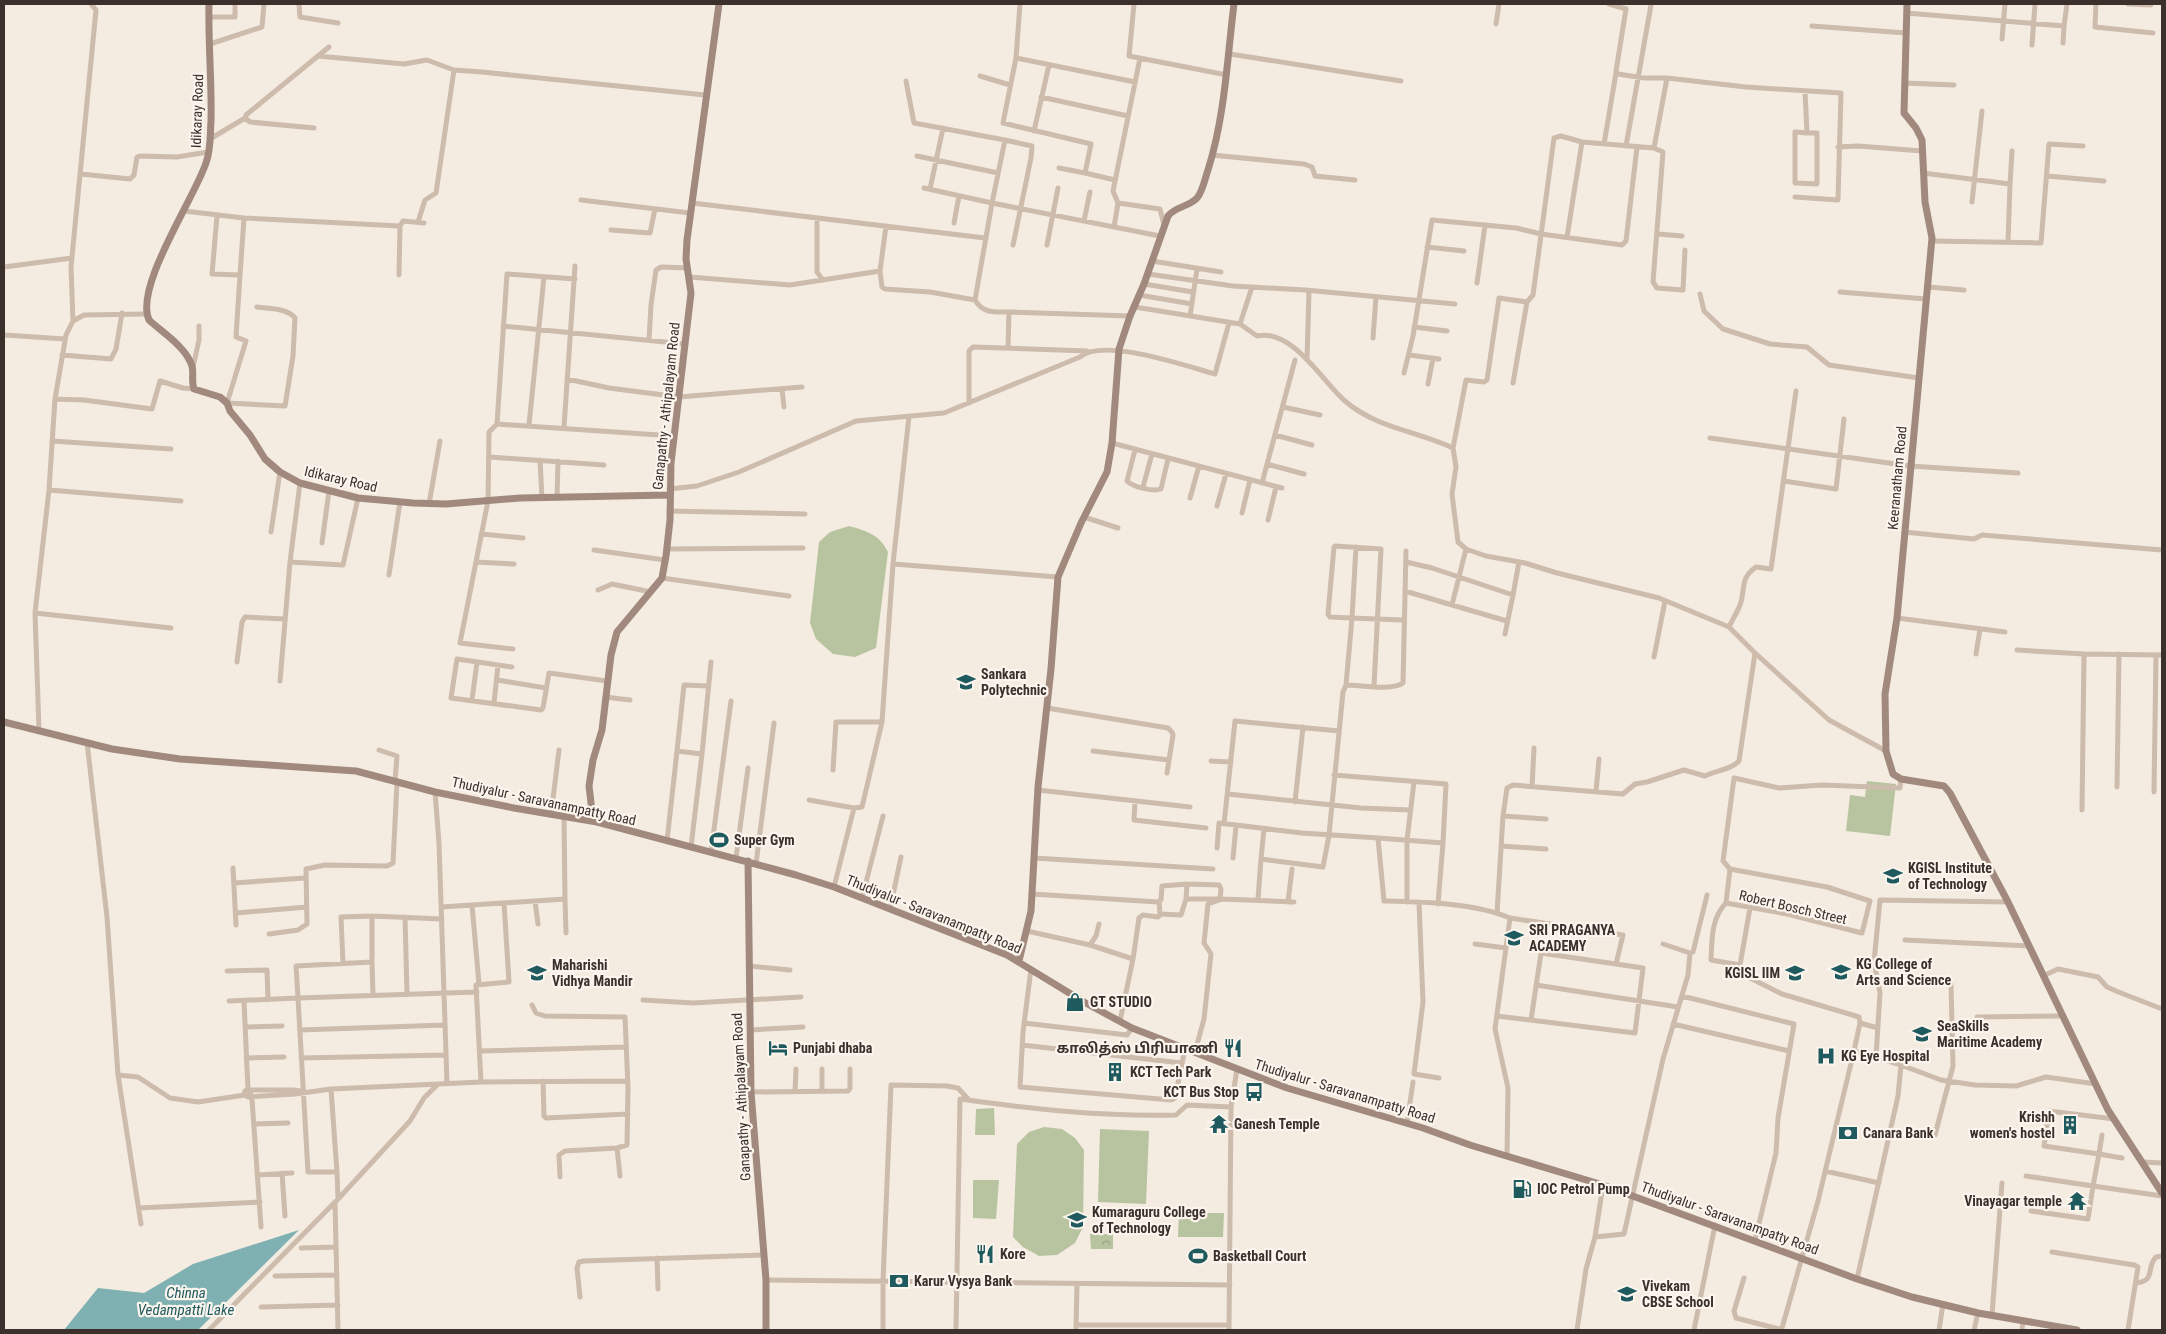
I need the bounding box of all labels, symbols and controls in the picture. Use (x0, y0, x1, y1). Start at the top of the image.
street label: Idikaray Road (188, 74, 206, 148)
street label: Ganapathy - Athipalayam Road (649, 321, 683, 491)
street label: Keeranatham Road (1884, 425, 1910, 531)
street label: Idikaray Road (303, 463, 379, 495)
place label: Sankara Polytechnic (981, 666, 1047, 698)
school or university icon: Sankara Polytechnic (955, 671, 977, 693)
street label: Thudiyalur - Saravanampatty Road (450, 774, 638, 828)
sports icon: Super Gym (708, 829, 730, 851)
place label: Super Gym (734, 832, 795, 848)
place label: KGISL Institute of Technology (1908, 860, 1992, 892)
school or university icon: KGISL Institute of Technology (1882, 865, 1904, 887)
street label: Thudiyalur - Saravanampatty Road (844, 871, 1024, 957)
street label: Robert Bosch Street (1738, 887, 1848, 927)
place label: SRI PRAGANYA ACADEMY (1529, 922, 1616, 954)
school or university icon: SRI PRAGANYA ACADEMY (1503, 927, 1525, 949)
place label: KG College of Arts and Science (1856, 956, 1951, 988)
place label: Maharishi Vidhya Mandir (552, 957, 633, 989)
school or university icon: KG College of Arts and Science (1830, 961, 1852, 983)
school or university icon: Maharishi Vidhya Mandir (526, 962, 548, 984)
school or university icon: KGISL IIM (1784, 962, 1806, 984)
place label: KGISL IIM (1725, 965, 1780, 981)
shop icon: GT STUDIO (1064, 991, 1086, 1013)
place label: GT STUDIO (1090, 994, 1152, 1010)
street label: Ganapathy - Athipalayam Road (729, 1012, 753, 1182)
place label: SeaSkills Maritime Academy (1937, 1018, 2043, 1050)
school or university icon: SeaSkills Maritime Academy (1911, 1023, 1933, 1045)
hotel icon: Punjabi dhaba (767, 1037, 789, 1059)
restaurant icon: காலித்ஸ் பிரியாணி (1222, 1037, 1244, 1059)
place label: Punjabi dhaba (793, 1040, 873, 1056)
place label: காலித்ஸ் பிரியாணி (1056, 1040, 1218, 1058)
hospital icon: KG Eye Hospital (1815, 1045, 1837, 1067)
place label: KG Eye Hospital (1841, 1048, 1930, 1064)
street label: Thudiyalur - Saravanampatty Road (1253, 1056, 1437, 1126)
building icon: KCT Tech Park (1104, 1061, 1126, 1083)
place label: KCT Tech Park (1130, 1064, 1212, 1080)
bus stop icon: KCT Bus Stop (1243, 1081, 1265, 1103)
place label: KCT Bus Stop (1163, 1084, 1239, 1100)
place label: Krishh women's hostel (1970, 1109, 2055, 1141)
temple icon: Ganesh Temple (1208, 1113, 1230, 1135)
building icon: Krishh women's hostel (2059, 1114, 2081, 1136)
place label: Ganesh Temple (1234, 1116, 1320, 1132)
bank icon: Canara Bank (1837, 1122, 1859, 1144)
place label: Canara Bank (1863, 1125, 1934, 1141)
fuel station icon: IOC Petrol Pump (1511, 1178, 1533, 1200)
street label: Thudiyalur - Saravanampatty Road (1639, 1178, 1821, 1258)
place label: IOC Petrol Pump (1537, 1181, 1630, 1197)
temple icon: Vinayagar temple (2066, 1190, 2088, 1212)
place label: Vinayagar temple (1964, 1193, 2062, 1209)
place label: Kumaraguru College of Technology (1092, 1204, 1206, 1236)
school or university icon: Kumaraguru College of Technology (1066, 1209, 1088, 1231)
restaurant icon: Kore (974, 1243, 996, 1265)
sports icon: Basketball Court (1187, 1245, 1209, 1267)
place label: Kore (1000, 1246, 1026, 1262)
place label: Basketball Court (1213, 1248, 1306, 1264)
bank icon: Karur Vysya Bank (888, 1270, 910, 1292)
place label: Karur Vysya Bank (914, 1273, 1013, 1289)
place label: Vivekam CBSE School (1642, 1278, 1714, 1310)
school or university icon: Vivekam CBSE School (1616, 1283, 1638, 1305)
water label: Chinna Vedampatti Lake (138, 1284, 234, 1319)

